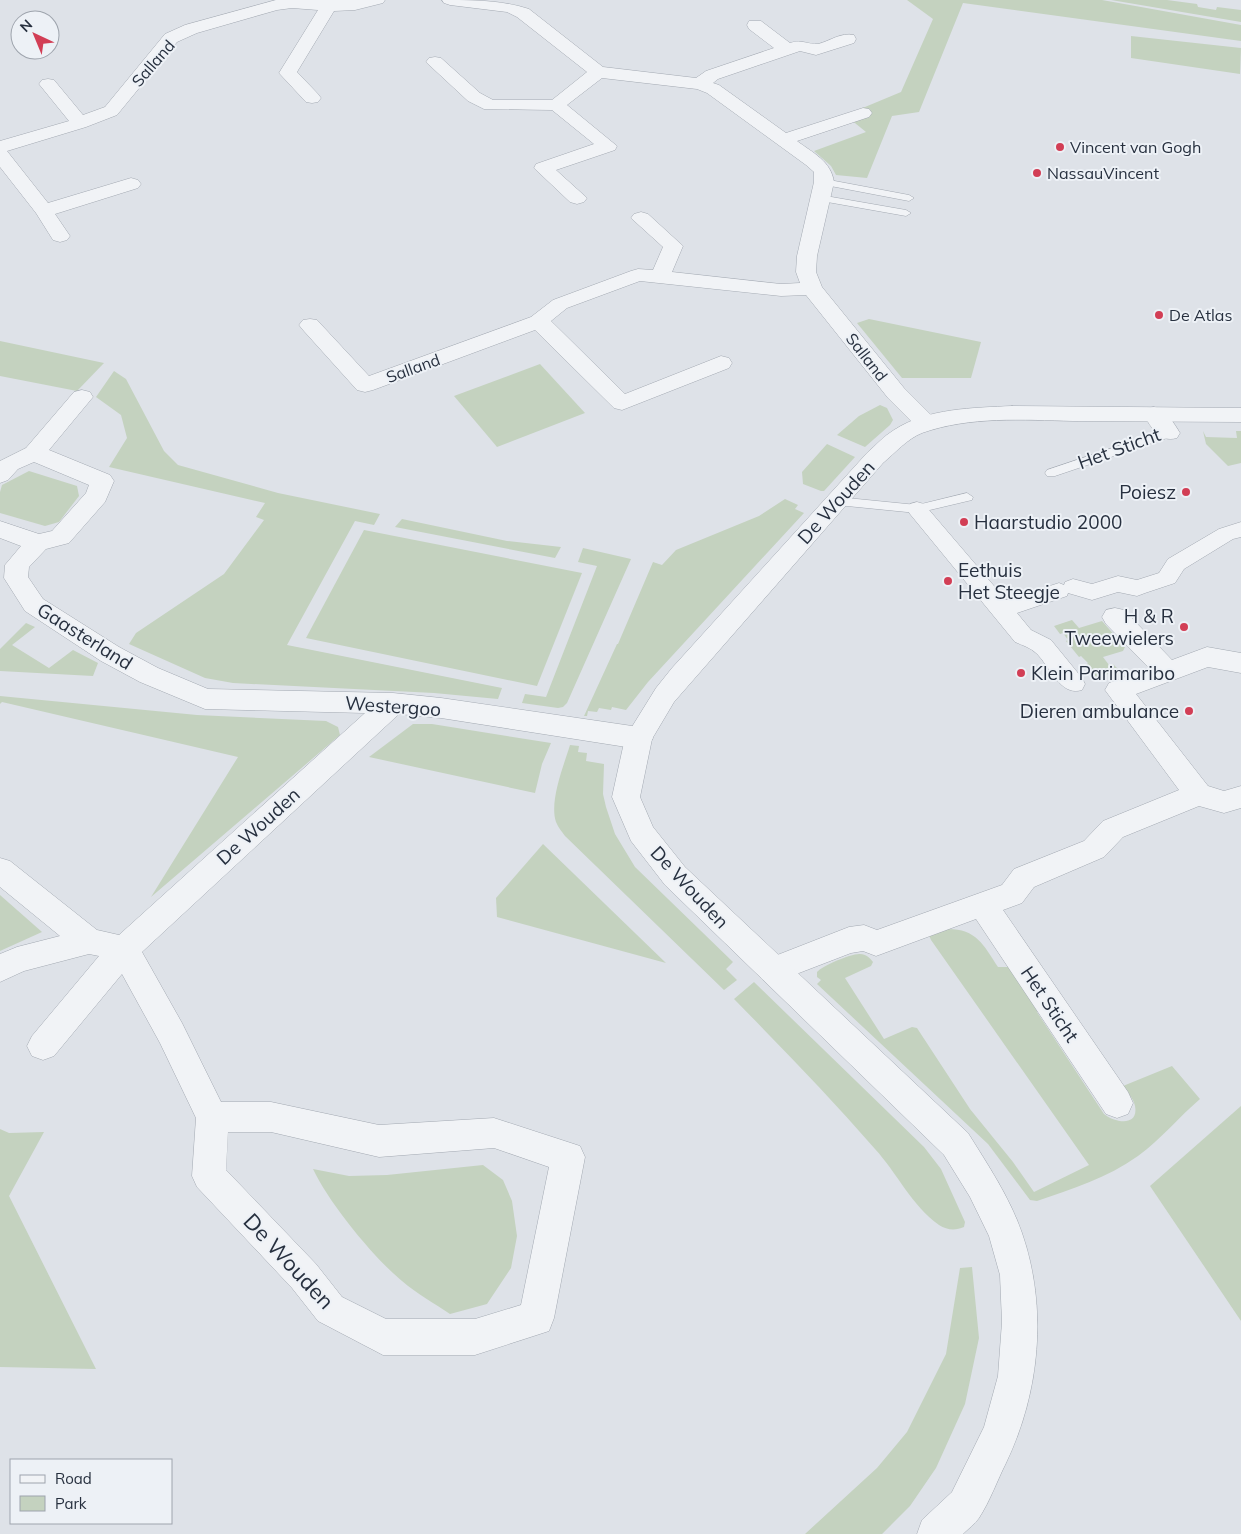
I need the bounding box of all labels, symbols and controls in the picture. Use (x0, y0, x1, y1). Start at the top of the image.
north arrow (10, 10, 60, 60)
text: N (16, 16, 36, 36)
street label: Salland (127, 35, 179, 91)
place label: Vincent van Gogh (1070, 137, 1201, 157)
marker: Vincent van Gogh (1054, 141, 1066, 153)
place label: NassauVincent (1047, 163, 1159, 183)
marker: NassauVincent (1031, 167, 1043, 179)
place label: De Atlas (1169, 305, 1232, 325)
marker: De Atlas (1153, 309, 1165, 321)
street label: Salland (842, 329, 892, 385)
street label: Salland (383, 349, 443, 387)
street label: Het Sticht (1074, 422, 1164, 474)
street label: De Wouden (792, 455, 880, 549)
place label: Poiesz (1119, 480, 1176, 504)
marker: Poiesz (1180, 486, 1192, 498)
place label: Haarstudio 2000 (974, 510, 1122, 534)
marker: Haarstudio 2000 (958, 516, 970, 528)
place label: Eethuis Het Steegje (958, 558, 1060, 604)
marker: Eethuis Het Steegje (942, 575, 954, 587)
street label: Gaasterland (33, 597, 137, 675)
place label: H & R Tweewielers (1064, 604, 1174, 650)
marker: H & R Tweewielers (1178, 621, 1190, 633)
place label: Klein Parimaribo (1031, 661, 1175, 685)
marker: Klein Parimaribo (1015, 667, 1027, 679)
street label: Westergoo (344, 691, 442, 721)
place label: Dieren ambulance (1020, 699, 1179, 723)
marker: Dieren ambulance (1183, 705, 1195, 717)
street label: De Wouden (211, 782, 305, 870)
street label: De Wouden (646, 841, 734, 933)
street label: Het Sticht (1016, 961, 1084, 1047)
street label: De Wouden (238, 1207, 340, 1315)
legend (10, 1459, 172, 1524)
text: Road (55, 1469, 92, 1488)
text: Park (55, 1494, 87, 1513)

